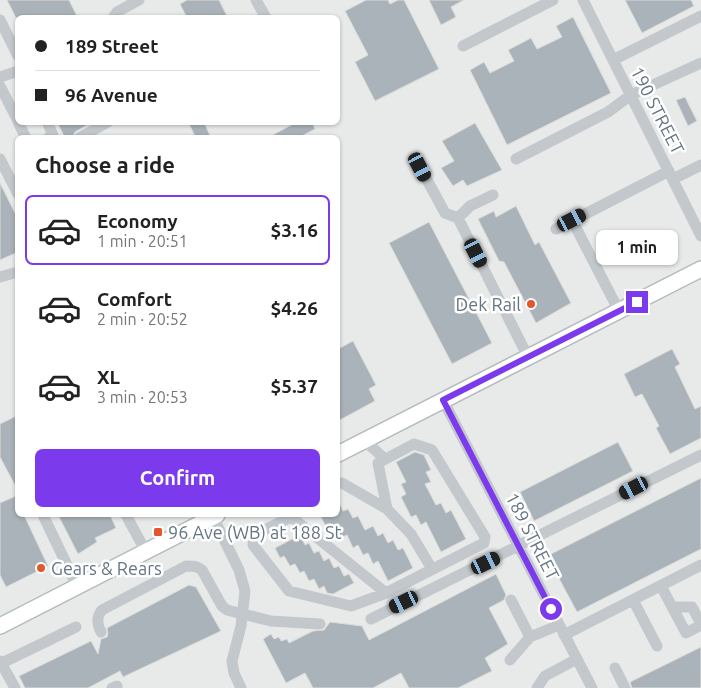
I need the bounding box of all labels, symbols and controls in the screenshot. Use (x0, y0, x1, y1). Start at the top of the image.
text: 189 Street (65, 35, 158, 57)
street label: 190 STREET (627, 63, 689, 157)
text: 96 Avenue (65, 84, 158, 106)
car (406, 150, 433, 184)
text: Choose a ride (35, 152, 175, 177)
car (555, 207, 588, 233)
icon: car (37, 208, 82, 253)
text: Economy (97, 210, 178, 232)
text: $3.16 (270, 219, 318, 241)
callout: 1 min (596, 230, 678, 264)
text: 1 min · 20:51 (97, 232, 188, 250)
car (462, 236, 489, 270)
text: 1 min (617, 238, 657, 256)
icon: car (37, 286, 82, 331)
text: Comfort (97, 288, 172, 310)
route end (626, 291, 648, 313)
place label: Dek Rail (456, 294, 521, 314)
text: $4.26 (270, 297, 318, 319)
marker: Dek Rail (525, 298, 537, 310)
text: 2 min · 20:52 (97, 310, 188, 328)
icon: car (37, 364, 82, 409)
text: XL (97, 366, 120, 388)
text: $5.37 (270, 375, 318, 397)
text: 3 min · 20:53 (97, 388, 188, 406)
button: Confirm (35, 449, 320, 507)
car (617, 475, 650, 501)
street label: 189 STREET (502, 489, 564, 583)
place label: 96 Ave (WB) at 188 St (168, 522, 342, 543)
marker: 96 Ave (WB) at 188 St (152, 526, 164, 538)
car (469, 550, 502, 576)
place label: Gears & Rears (51, 558, 162, 578)
marker: Gears & Rears (35, 562, 47, 574)
car (387, 589, 420, 615)
route start (540, 598, 562, 620)

